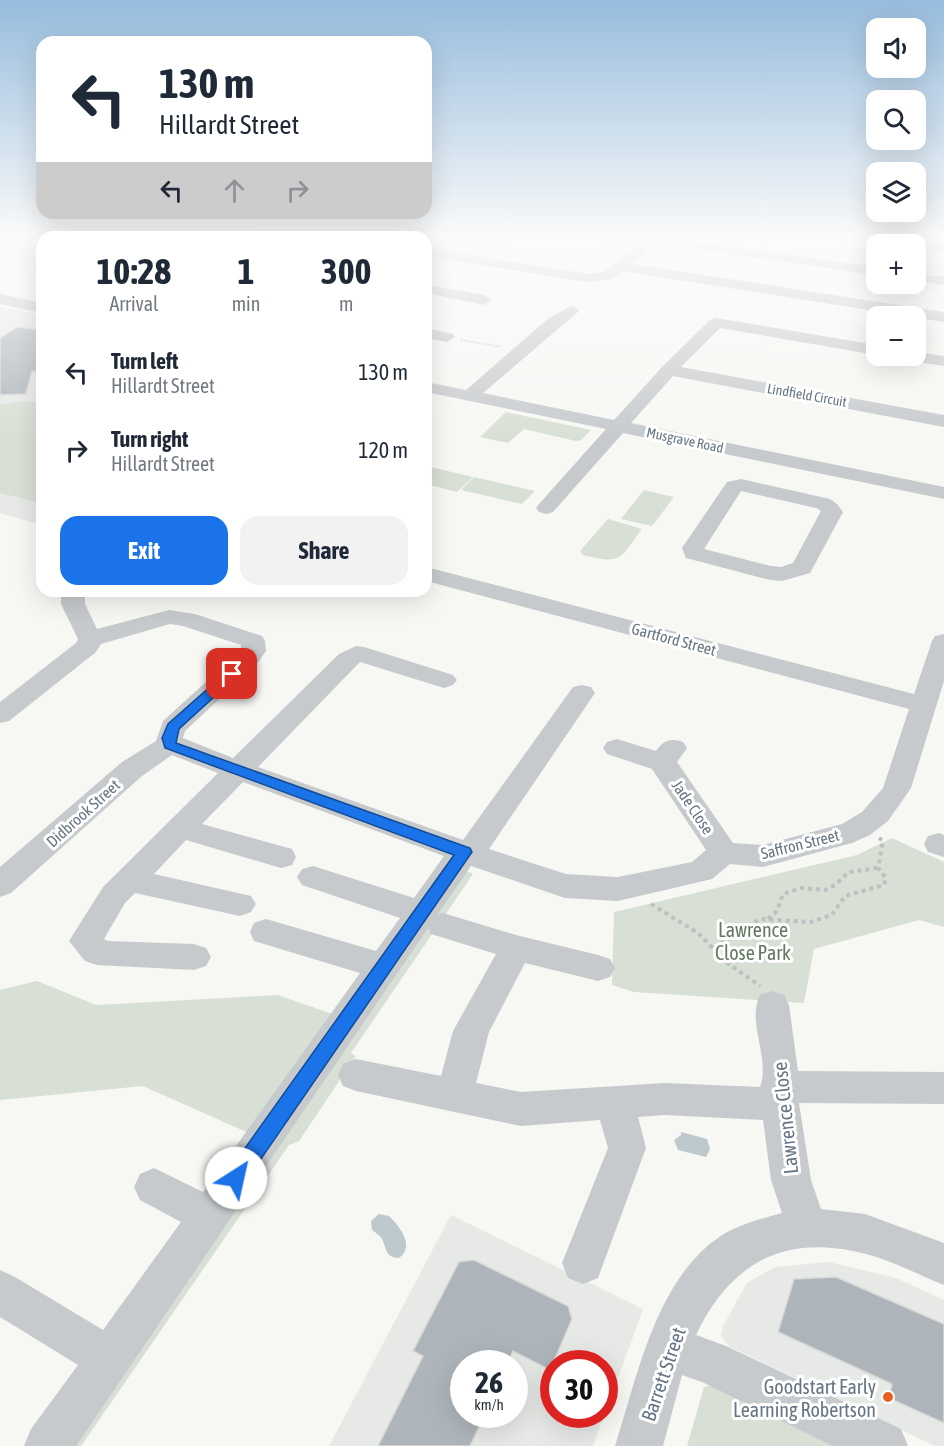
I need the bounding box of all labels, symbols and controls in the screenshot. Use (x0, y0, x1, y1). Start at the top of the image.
map controls (866, 18, 926, 366)
button: sound (866, 18, 926, 78)
text: 130 m (159, 59, 254, 107)
icon: left (60, 60, 138, 138)
button: search (866, 90, 926, 150)
text: Hillardt Street (159, 109, 299, 140)
button: layers (866, 162, 926, 222)
icon: left (155, 174, 188, 207)
icon: ahead (218, 174, 251, 207)
icon: right (281, 174, 314, 207)
button: + (866, 234, 926, 294)
text: 10:28 (96, 250, 171, 292)
text: 1 (238, 250, 254, 292)
text: 300 (321, 250, 372, 292)
text: Arrival (109, 292, 158, 315)
text: min (232, 292, 260, 315)
text: m (339, 292, 353, 315)
button: − (866, 306, 926, 366)
text: Turn left (111, 348, 178, 374)
icon: left (60, 356, 93, 389)
text: 130 m (358, 359, 408, 385)
text: Hillardt Street (111, 374, 215, 397)
street label: Lindfield Circuit (766, 380, 848, 410)
street label: Musgrave Road (645, 424, 725, 456)
text: Turn right (111, 426, 188, 452)
icon: right (60, 434, 93, 467)
text: 120 m (358, 437, 408, 463)
text: Hillardt Street (111, 452, 215, 475)
button: Exit (60, 516, 228, 585)
button: Share (240, 516, 408, 585)
street label: Gartford Street (630, 619, 719, 659)
pin (206, 648, 257, 699)
icon: arrive (215, 657, 248, 690)
street label: Didbrook Street (43, 775, 123, 850)
street label: Jade Close (668, 777, 718, 837)
street label: Saffron Street (759, 825, 841, 862)
park label: Lawrence Close Park (715, 918, 791, 964)
street label: Lawrence Close (768, 1061, 802, 1175)
position arrow (204, 1146, 268, 1210)
street label: Barrett Street (636, 1324, 690, 1424)
speed limit sign: 30 (540, 1350, 618, 1428)
text: 26 (475, 1365, 503, 1399)
place label: Goodstart Early Learning Robertson (733, 1375, 876, 1421)
marker: Goodstart Early Learning Robertson (881, 1390, 895, 1404)
text: km/h (474, 1396, 504, 1413)

